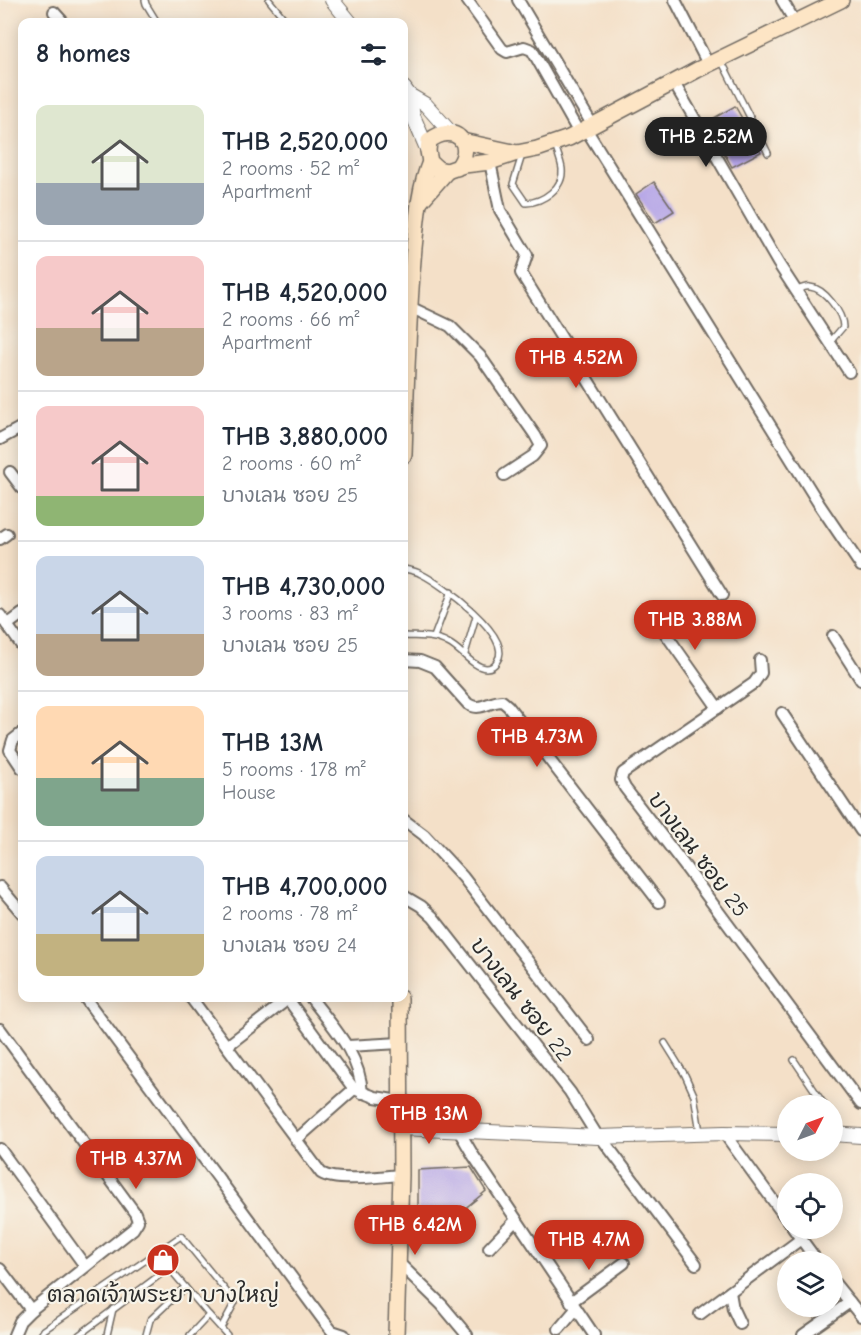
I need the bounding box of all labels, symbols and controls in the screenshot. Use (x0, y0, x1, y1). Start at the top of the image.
icon: filters (357, 38, 390, 71)
text: 8 homes (36, 39, 130, 69)
pin: THB 2.52M (637, 117, 775, 168)
text: THB 2.52M (659, 125, 753, 148)
text: THB 2,520,000 (222, 127, 388, 157)
icon: home (84, 129, 156, 201)
text: 2 rooms · 52 m² (222, 157, 359, 180)
text: Apartment (222, 180, 312, 203)
text: THB 4,520,000 (222, 278, 388, 308)
icon: home (84, 280, 156, 352)
text: 2 rooms · 66 m² (222, 308, 360, 331)
text: Apartment (222, 331, 312, 354)
pin: THB 4.52M (507, 338, 645, 389)
text: THB 4.52M (529, 346, 623, 369)
text: THB 3,880,000 (222, 422, 388, 452)
icon: home (84, 430, 156, 502)
text: 2 rooms · 60 m² (222, 452, 361, 475)
text: บางเลน ซอย 25 (222, 484, 358, 507)
text: THB 4,730,000 (222, 572, 385, 602)
icon: home (84, 580, 156, 652)
pin: THB 3.88M (626, 600, 764, 651)
text: 3 rooms · 83 m² (222, 602, 358, 625)
text: THB 3.88M (648, 608, 742, 631)
text: บางเลน ซอย 25 (222, 634, 358, 657)
pin: THB 4.73M (468, 717, 606, 768)
text: THB 4.73M (491, 725, 583, 748)
text: THB 13M (222, 728, 323, 758)
icon: home (84, 730, 156, 802)
text: 5 rooms · 178 m² (222, 758, 366, 781)
text: House (222, 781, 276, 804)
street label: บางเลน ซอย 25 (643, 787, 754, 922)
text: THB 4,700,000 (222, 872, 388, 902)
icon: home (84, 880, 156, 952)
text: 2 rooms · 78 m² (222, 902, 358, 925)
street label: บางเลน ซอย 22 (465, 933, 577, 1066)
text: บางเลน ซอย 24 (222, 934, 357, 957)
pin: THB 13M (374, 1094, 484, 1145)
north arrow (777, 1095, 843, 1161)
map controls (777, 1095, 843, 1317)
text: THB 13M (390, 1102, 468, 1125)
pin: THB 4.37M (67, 1139, 205, 1190)
text: THB 4.37M (90, 1147, 182, 1170)
button: locate (777, 1173, 843, 1239)
pin: THB 6.42M (346, 1205, 484, 1256)
text: THB 6.42M (368, 1213, 462, 1236)
pin: THB 4.7M (527, 1220, 651, 1271)
text: THB 4.7M (548, 1228, 630, 1251)
shop icon: ตลาดเจ้าพระยา บางใหญ่ (145, 1242, 181, 1278)
button: layers (777, 1251, 843, 1317)
place label: ตลาดเจ้าพระยา บางใหญ่ (47, 1280, 279, 1308)

